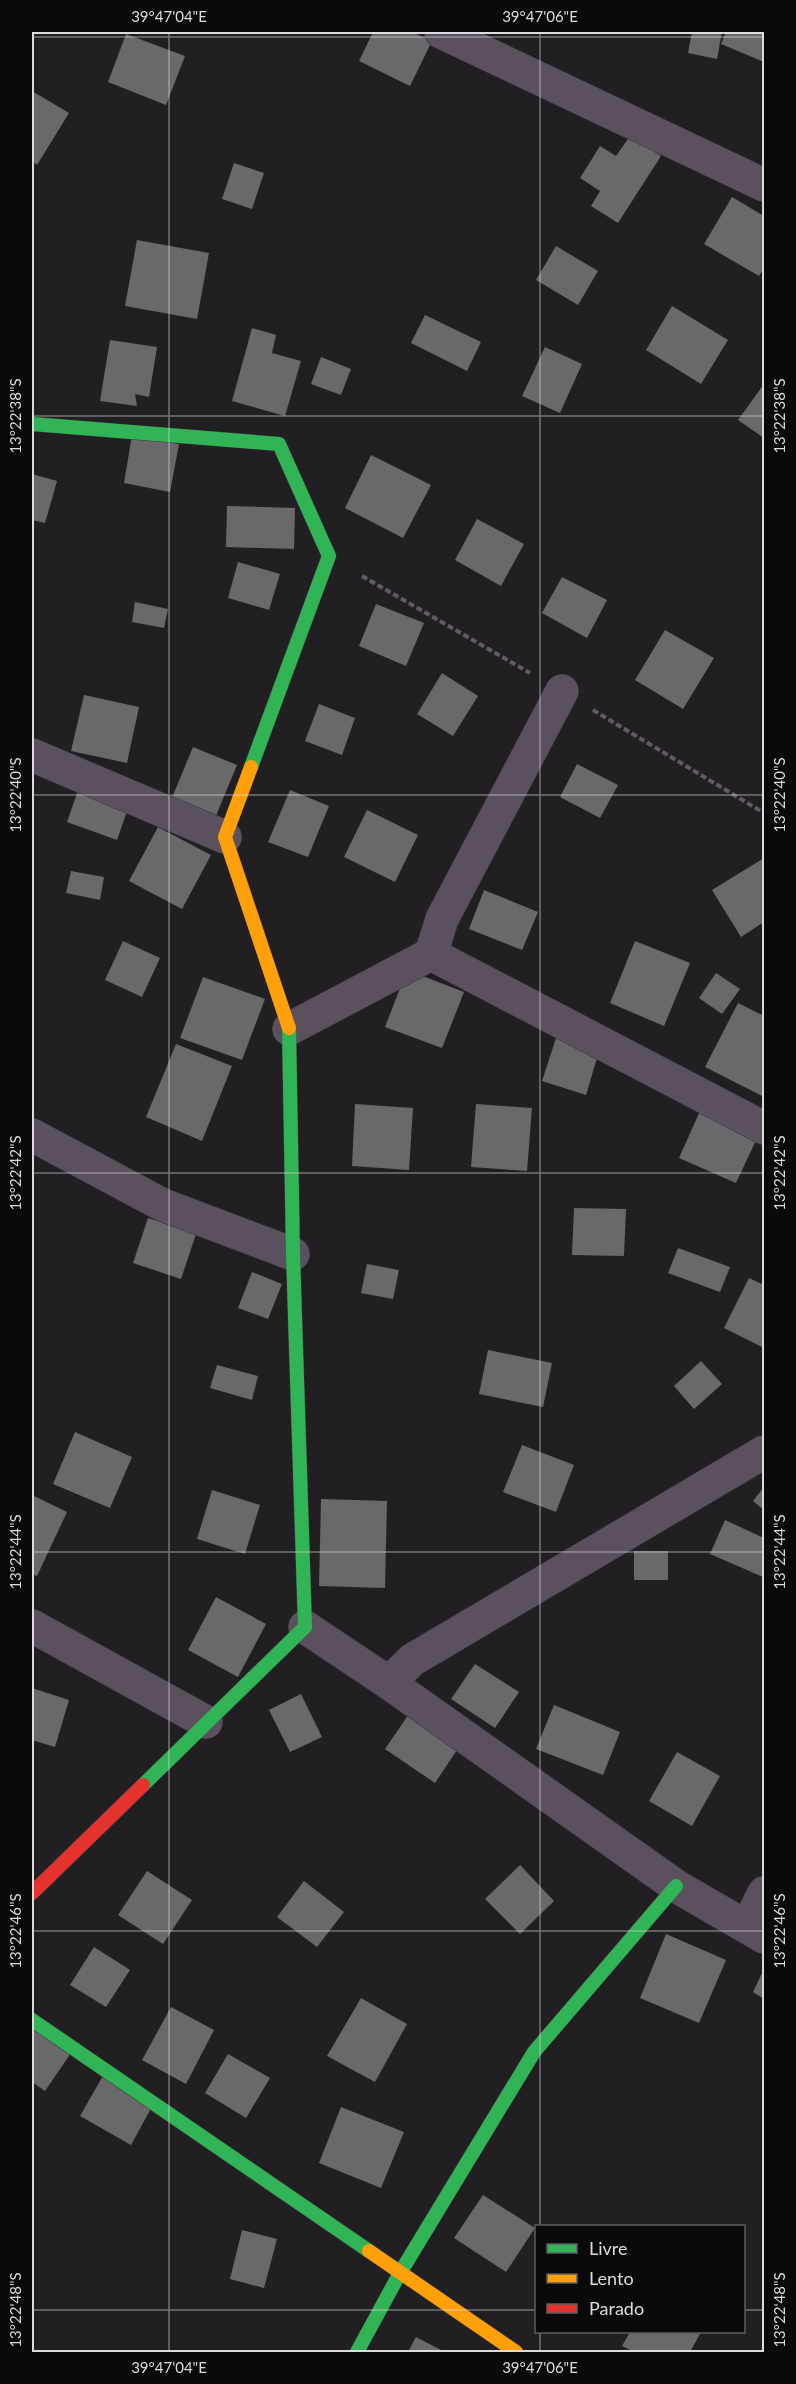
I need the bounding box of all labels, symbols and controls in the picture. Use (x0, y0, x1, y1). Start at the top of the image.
text: 39°47'04"E (131, 7, 207, 25)
text: 39°47'06"E (502, 7, 578, 25)
text: 13°22'38"S (6, 378, 24, 454)
text: 13°22'38"S (770, 378, 788, 454)
text: 13°22'40"S (6, 757, 24, 833)
text: 13°22'40"S (770, 757, 788, 833)
text: 13°22'42"S (6, 1135, 24, 1211)
text: 13°22'42"S (770, 1135, 788, 1211)
text: 13°22'44"S (6, 1514, 24, 1590)
text: 13°22'44"S (770, 1514, 788, 1590)
text: 13°22'46"S (6, 1893, 24, 1969)
text: 13°22'46"S (770, 1893, 788, 1969)
legend (535, 2225, 745, 2333)
text: Livre (589, 2237, 628, 2259)
text: Lento (589, 2267, 634, 2289)
text: 13°22'48"S (6, 2272, 24, 2348)
text: 13°22'48"S (770, 2272, 788, 2348)
text: Parado (589, 2297, 644, 2319)
text: 39°47'04"E (131, 2358, 207, 2376)
text: 39°47'06"E (502, 2358, 578, 2376)

